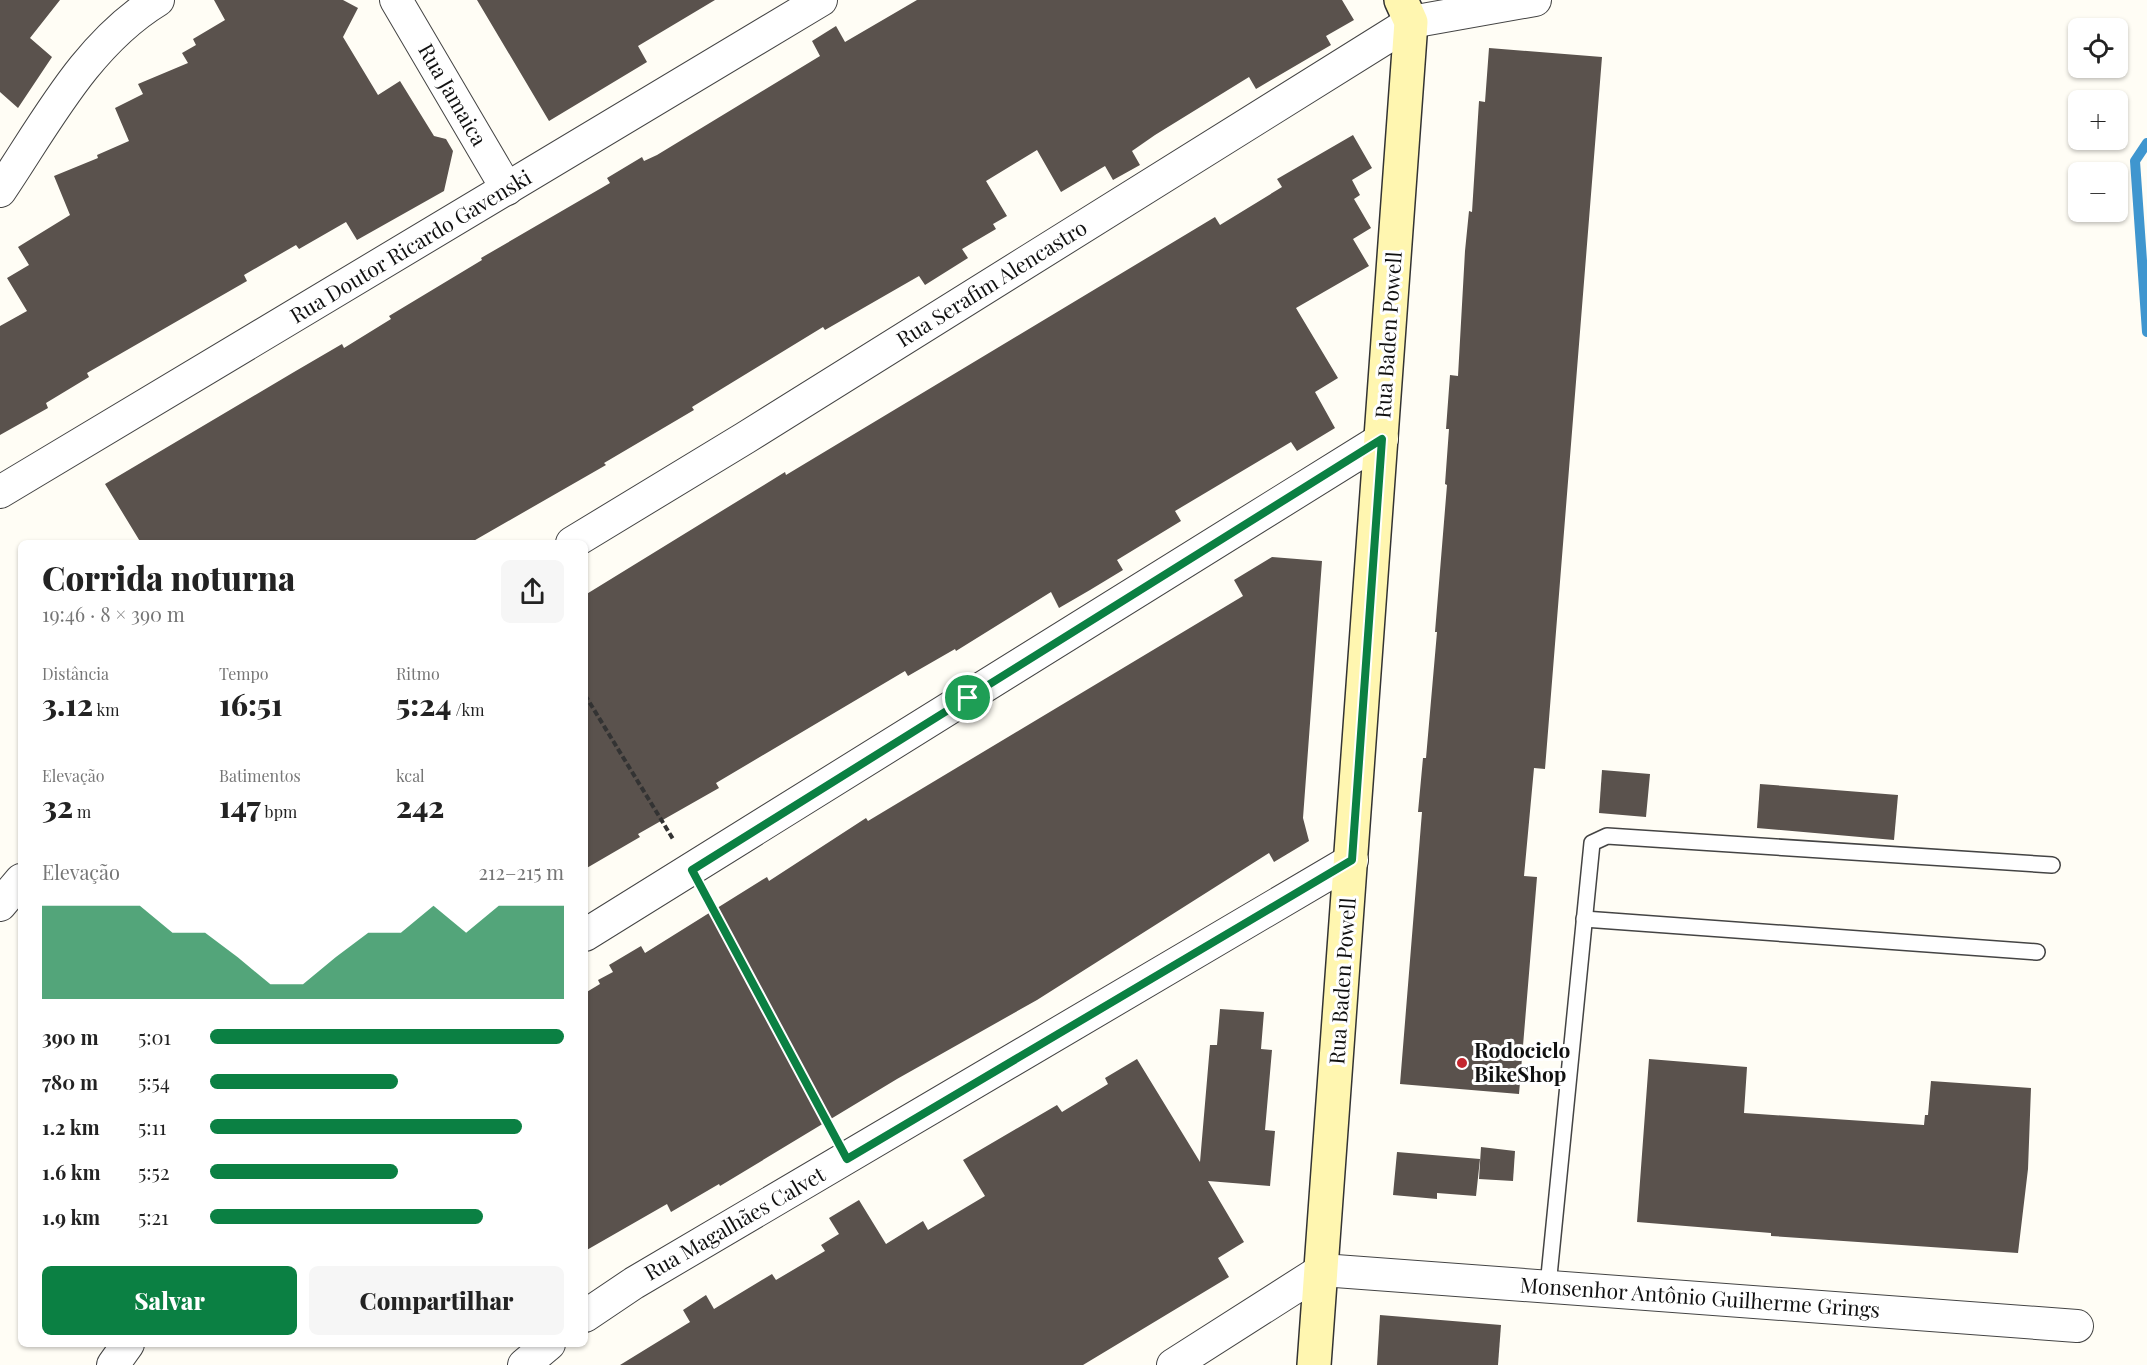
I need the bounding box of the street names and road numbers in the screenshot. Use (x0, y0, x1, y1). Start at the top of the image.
street label: Rua Jamaica (413, 38, 495, 151)
street label: Rua Doutor Ricardo Gavenski (284, 162, 536, 329)
street label: Rua Serafim Alencastro (891, 212, 1091, 352)
street label: Rua Baden Powell (1367, 250, 1407, 419)
street label: Rua Baden Powell (1321, 896, 1361, 1065)
street label: Rua Magalhães Calvet (639, 1159, 830, 1285)
street label: Monsenhor Antônio Guilherme Grings (1519, 1269, 1881, 1323)

